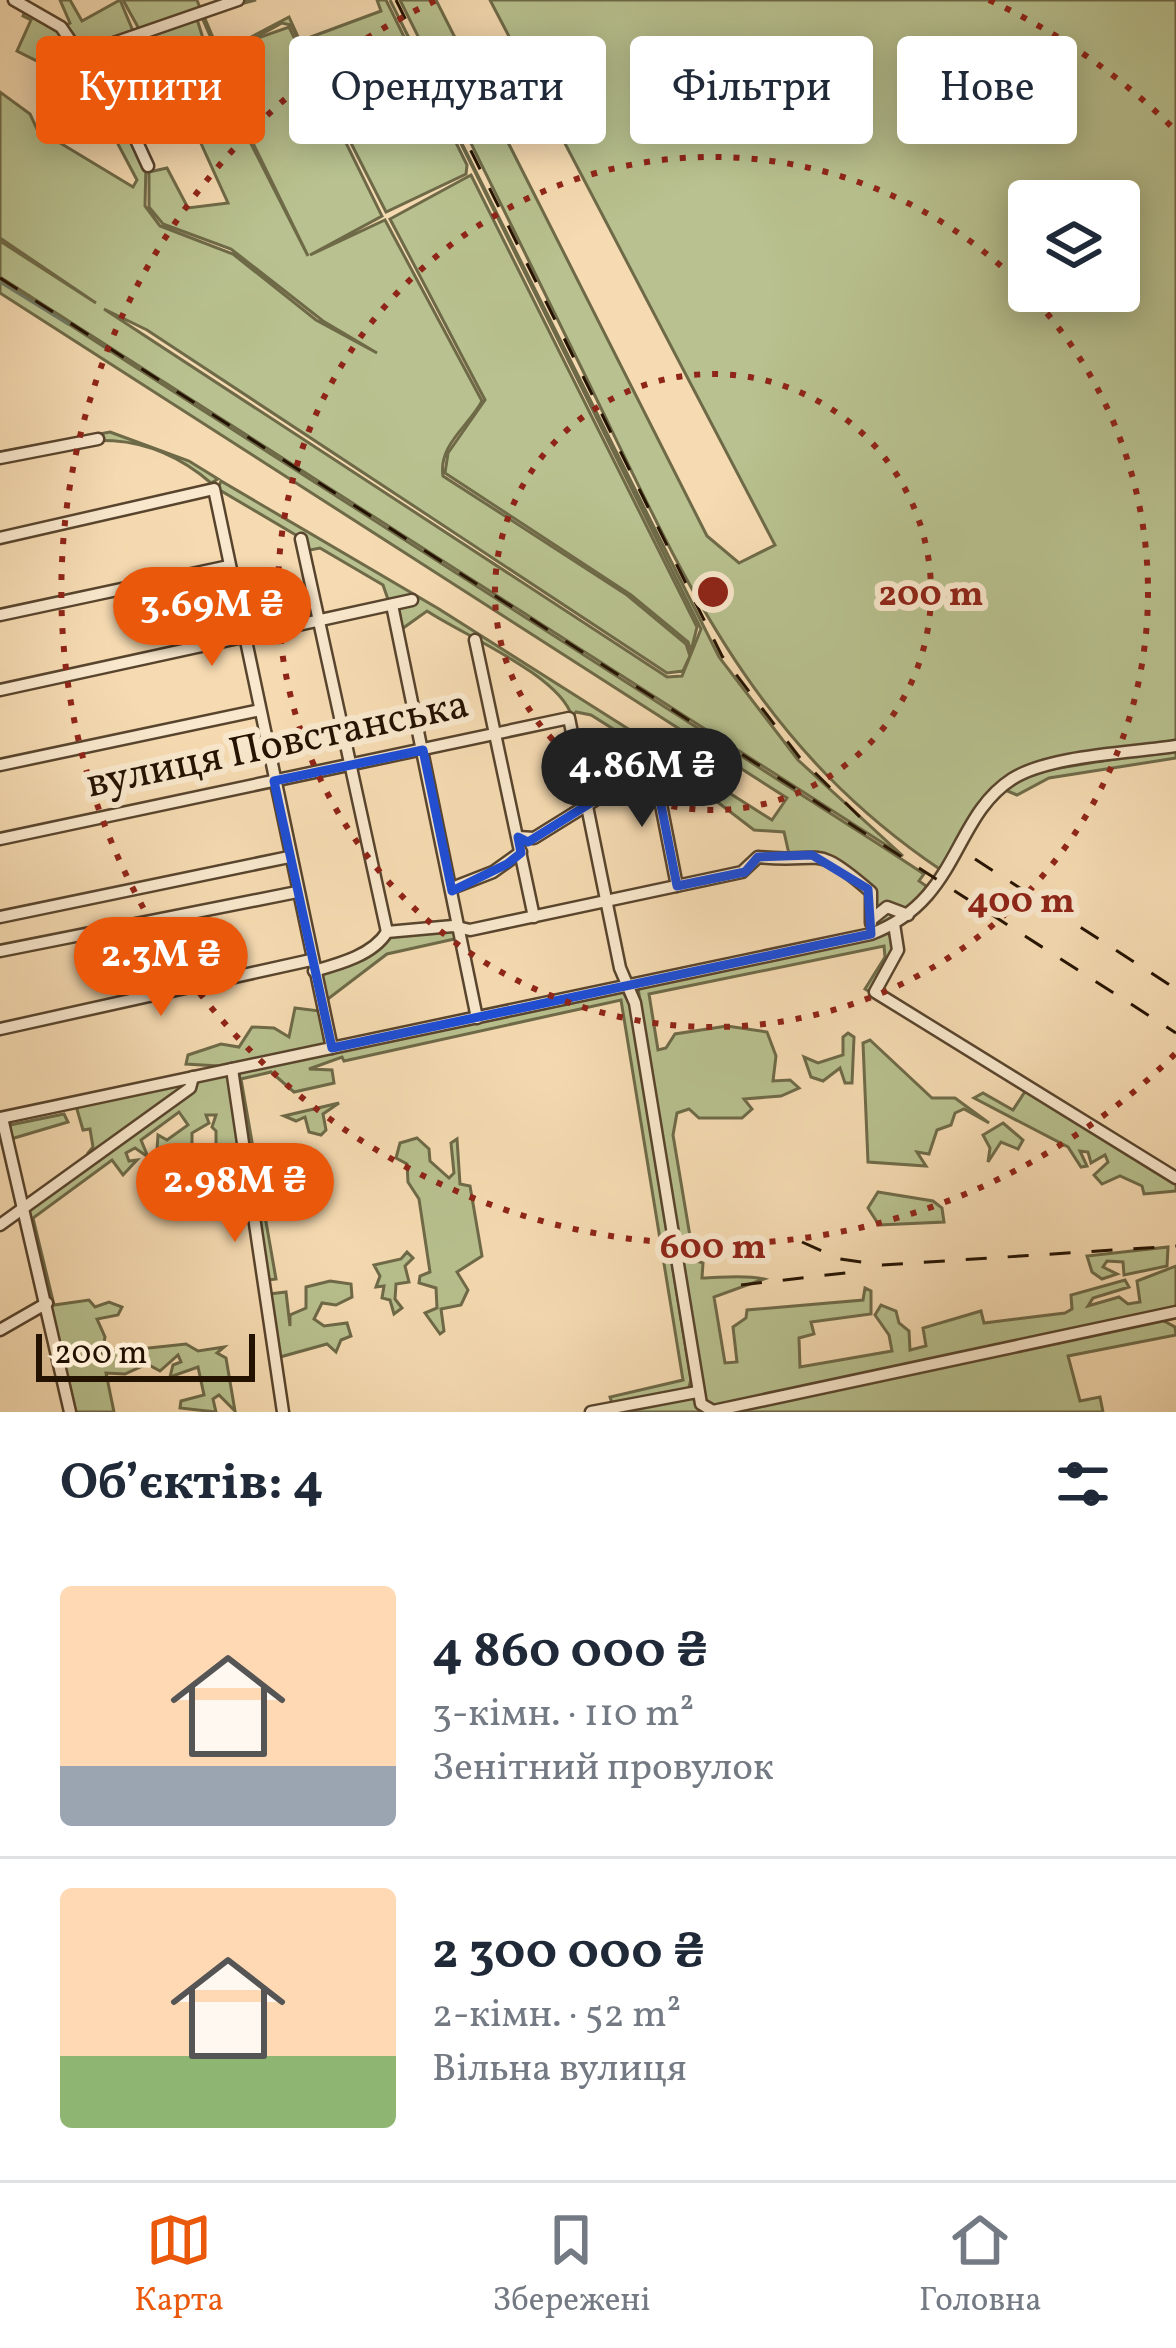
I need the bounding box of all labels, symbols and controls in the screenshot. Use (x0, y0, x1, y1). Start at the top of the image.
chip: Купити (36, 36, 265, 144)
chip: Орендувати (289, 36, 606, 144)
chip: Фільтри (630, 36, 873, 144)
chip: Нове (897, 36, 1077, 144)
map controls (1008, 180, 1140, 312)
button: layers (1008, 180, 1140, 312)
pin: 3.69M ₴ (101, 567, 323, 669)
centre of rings (692, 571, 734, 613)
text: 200 m (878, 571, 984, 621)
text: 3.69M ₴ (140, 579, 284, 633)
street label: вулиця Повстанська (81, 677, 475, 815)
pin: 4.86M ₴ (531, 728, 753, 830)
text: 4.86M ₴ (568, 740, 716, 794)
text: 400 m (967, 878, 1075, 928)
pin: 2.3M ₴ (63, 917, 259, 1019)
text: 2.3M ₴ (101, 929, 221, 983)
pin: 2.98M ₴ (124, 1143, 346, 1245)
text: 2.98M ₴ (163, 1155, 307, 1209)
text: 600 m (660, 1224, 766, 1274)
scale bar (36, 1328, 255, 1381)
text: 200 m (54, 1332, 148, 1378)
text: Об’єктів: 4 (60, 1449, 324, 1520)
icon: filters (1050, 1451, 1116, 1517)
text: 4 860 000 ₴ (432, 1617, 708, 1688)
icon: home (156, 1634, 300, 1778)
text: 3-кімн. · 110 m² (432, 1688, 694, 1742)
text: Зенітний провулок (432, 1742, 774, 1796)
text: 2 300 000 ₴ (432, 1918, 705, 1989)
icon: home (156, 1936, 300, 2080)
text: 2-кімн. · 52 m² (432, 1989, 681, 2043)
text: Вільна вулиця (432, 2043, 687, 2097)
tab: Карта (134, 2207, 224, 2325)
tab: Збережені (493, 2207, 650, 2325)
tab: Головна (919, 2207, 1042, 2325)

